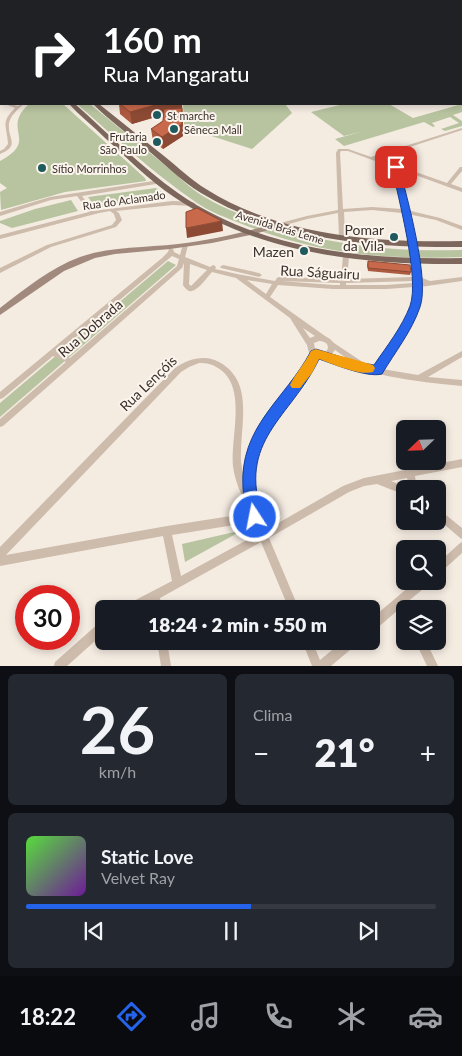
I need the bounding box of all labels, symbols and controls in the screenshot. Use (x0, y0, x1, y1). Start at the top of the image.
text: 160 m (103, 18, 202, 60)
icon: right (20, 20, 85, 85)
text: Rua Mangaratu (103, 60, 250, 87)
marker: St marche (151, 109, 163, 121)
place label: St marche (167, 109, 215, 122)
marker: Sêneca Mall (168, 123, 180, 135)
place label: Sêneca Mall (184, 123, 242, 136)
place label: Frutaria São Paulo (100, 130, 147, 156)
marker: Frutaria São Paulo (151, 136, 163, 148)
pin (375, 146, 417, 188)
icon: arrive (382, 153, 410, 181)
marker: Sítio Morrinhos (36, 162, 48, 174)
place label: Sítio Morrinhos (52, 162, 127, 175)
street label: Rua do Aclamado (82, 188, 166, 212)
street label: Avenida Brás Leme (234, 207, 326, 247)
place label: Pomar da Vila (343, 221, 384, 254)
marker: Pomar da Vila (388, 231, 400, 243)
place label: Mazen (253, 243, 294, 260)
marker: Mazen (298, 245, 310, 257)
street label: Rua Ságuairu (280, 261, 360, 283)
street label: Rua Dobrada (54, 295, 126, 361)
street label: Rua Lençóis (116, 352, 180, 414)
north arrow (396, 420, 446, 470)
map controls (396, 420, 446, 650)
button: sound (396, 480, 446, 530)
position arrow (228, 490, 280, 542)
button: search (396, 540, 446, 590)
speed limit sign: 30 (15, 585, 80, 650)
button: layers (396, 600, 446, 650)
text: 18:24 · 2 min · 550 m (148, 613, 327, 636)
text: 26 (80, 690, 155, 768)
text: Clima (253, 705, 292, 724)
text: 21° (315, 729, 374, 775)
text: − (253, 736, 269, 770)
text: + (420, 736, 436, 770)
text: km/h (99, 762, 136, 781)
text: Static Love (101, 845, 193, 868)
text: Velvet Ray (101, 868, 175, 887)
icon: previous (80, 917, 108, 945)
icon: pause (217, 917, 245, 945)
icon: next (354, 917, 382, 945)
icon: directions (114, 999, 149, 1034)
icon: music (188, 999, 223, 1034)
icon: phone (261, 999, 296, 1034)
icon: climate (334, 999, 369, 1034)
icon: car (408, 999, 443, 1034)
text: 18:22 (19, 1003, 76, 1030)

